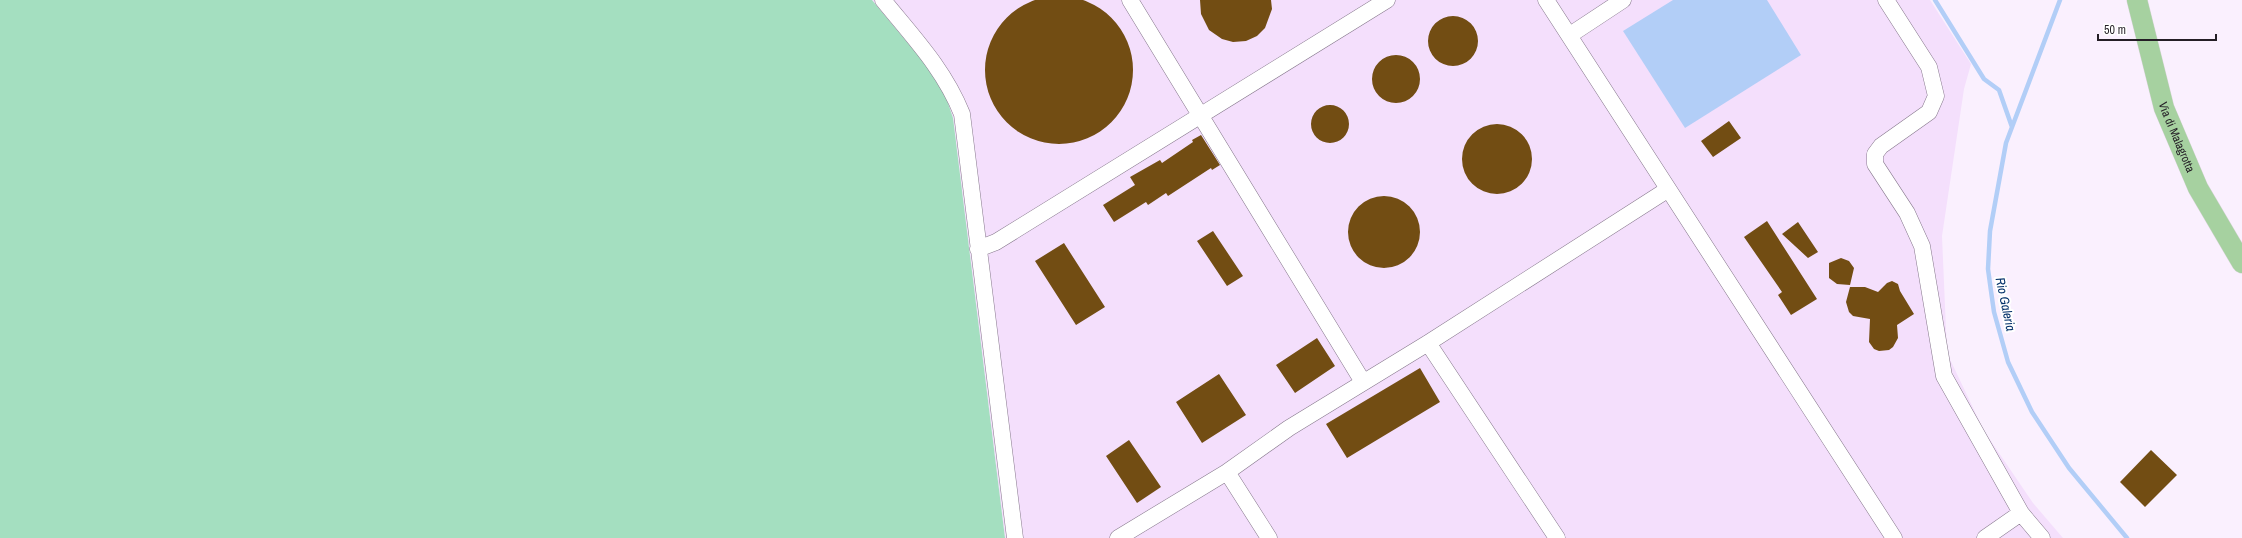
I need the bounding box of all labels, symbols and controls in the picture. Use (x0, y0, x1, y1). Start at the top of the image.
scale bar (2098, 16, 2216, 42)
text: 50 m (2104, 22, 2126, 38)
street label: Via di Malagrotta (2155, 100, 2199, 175)
water label: Rio Galeria (1992, 276, 2020, 333)

